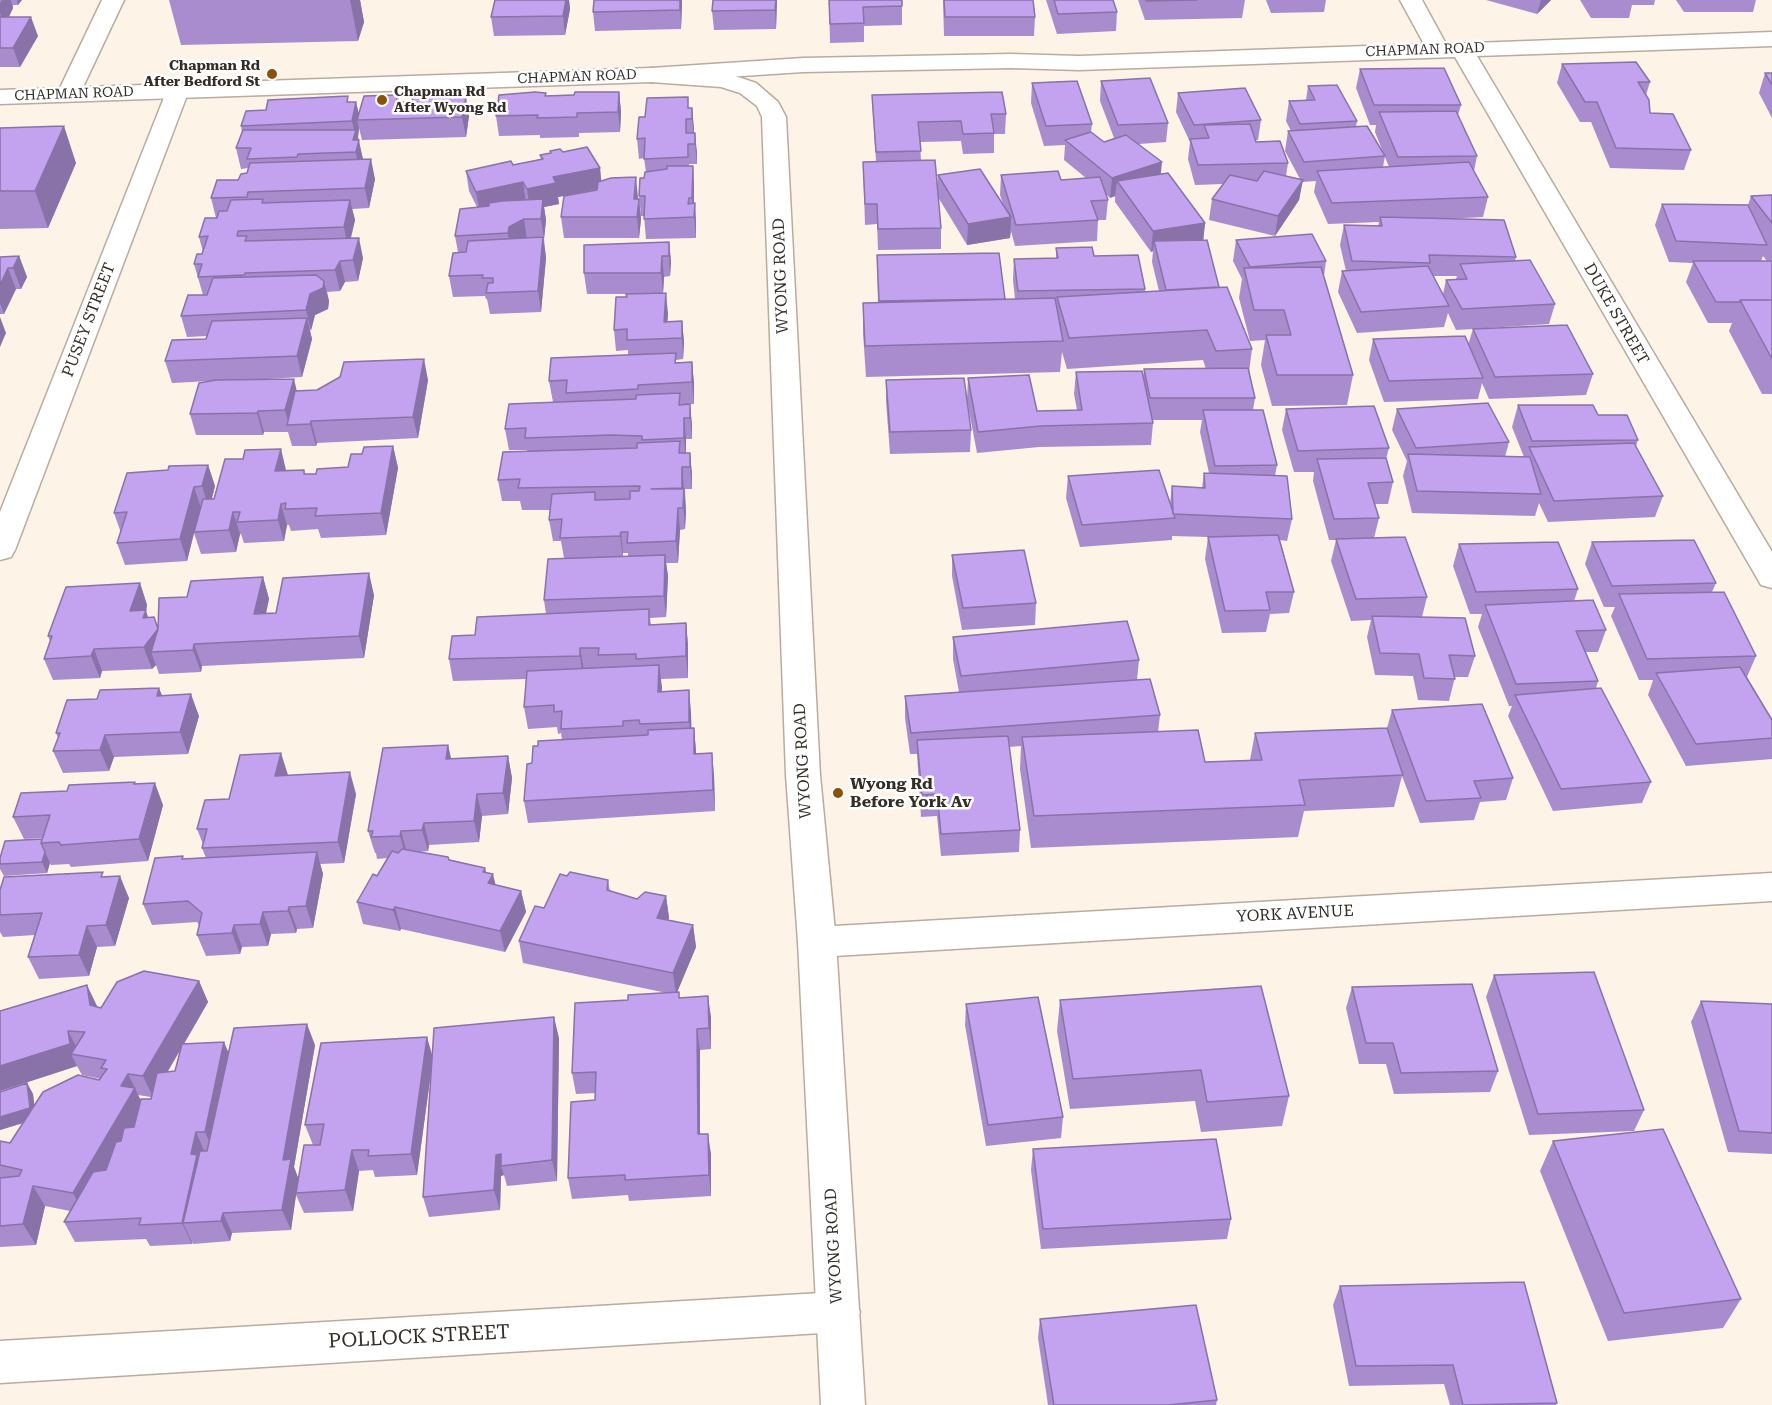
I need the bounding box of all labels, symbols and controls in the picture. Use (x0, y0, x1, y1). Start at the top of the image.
street label: CHAPMAN ROAD (1365, 40, 1485, 60)
place label: Chapman Rd After Bedford St (144, 58, 260, 90)
marker: Chapman Rd After Bedford St (265, 67, 279, 81)
street label: CHAPMAN ROAD (517, 67, 637, 87)
street label: CHAPMAN ROAD (14, 84, 134, 104)
place label: Chapman Rd After Wyong Rd (394, 84, 506, 116)
marker: Chapman Rd After Wyong Rd (375, 93, 389, 107)
street label: WYONG ROAD (769, 218, 793, 334)
street label: PUSEY STREET (58, 260, 120, 380)
street label: DUKE STREET (1579, 260, 1653, 368)
street label: WYONG ROAD (790, 703, 816, 819)
place label: Wyong Rd Before York Av (850, 774, 972, 812)
marker: Wyong Rd Before York Av (831, 786, 845, 800)
street label: YORK AVENUE (1236, 901, 1354, 927)
street label: WYONG ROAD (821, 1188, 847, 1304)
street label: POLLOCK STREET (327, 1320, 511, 1354)

